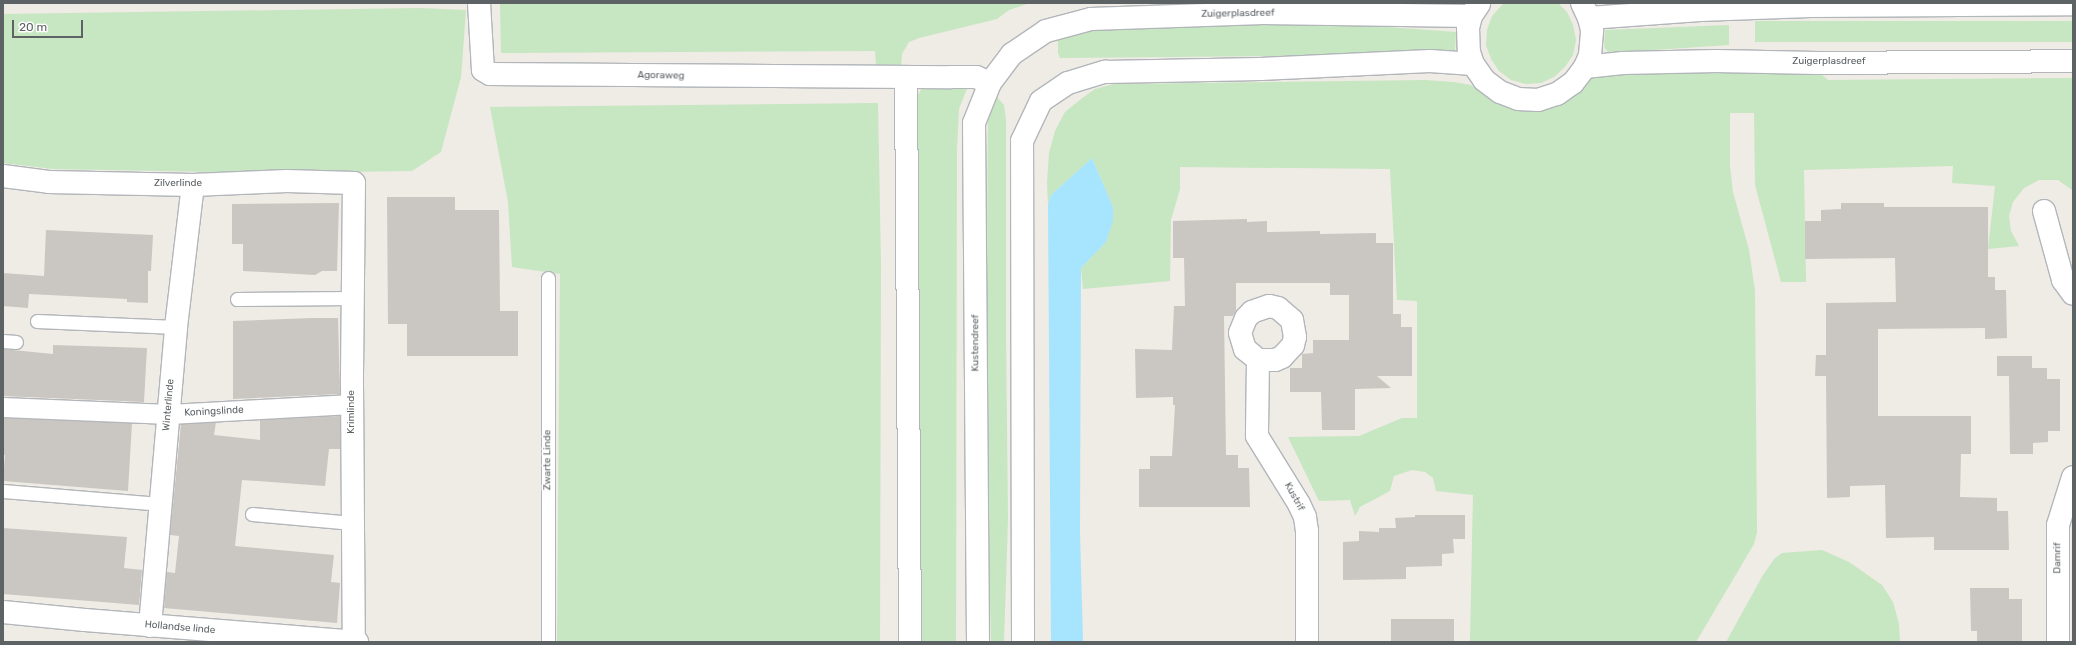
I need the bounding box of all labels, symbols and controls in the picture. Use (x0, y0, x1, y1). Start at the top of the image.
street label: Zuigerplasdreef (1201, 7, 1275, 21)
scale bar (14, 12, 85, 38)
text: 20 m (19, 20, 47, 34)
street label: Zuigerplasdreef (1792, 56, 1866, 68)
street label: Agoraweg (637, 70, 685, 82)
street label: Zilverlinde (154, 178, 202, 190)
street label: Kustendreef (970, 314, 982, 372)
street label: Winterlinde (161, 378, 177, 432)
street label: Krimlinde (346, 390, 358, 434)
street label: Koningslinde (184, 404, 244, 420)
street label: Zwarte Linde (542, 430, 554, 490)
street label: Kustrif (1281, 481, 1307, 513)
street label: Damrif (2052, 542, 2064, 574)
street label: Hollandse linde (144, 619, 216, 637)

